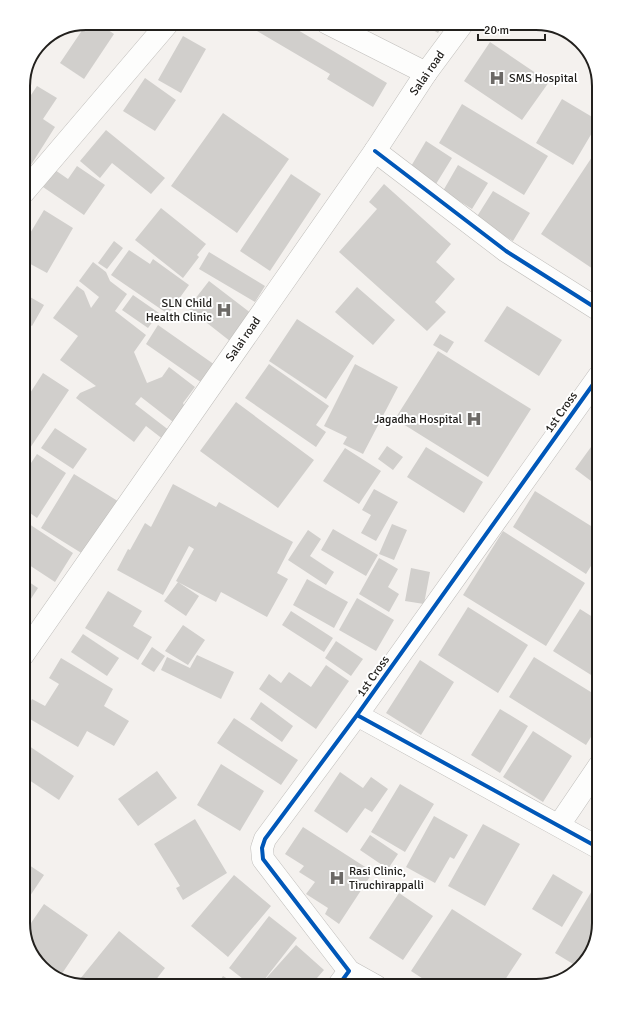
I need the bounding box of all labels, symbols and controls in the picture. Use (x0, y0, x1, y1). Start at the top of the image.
scale bar (478, 16, 545, 42)
text: 20 m (484, 23, 509, 38)
street label: Salai road (407, 48, 448, 99)
hospital icon: SMS Hospital (488, 69, 506, 87)
place label: SMS Hospital (509, 71, 578, 86)
place label: SLN Child Health Clinic (146, 296, 212, 325)
hospital icon: SLN Child Health Clinic (215, 301, 233, 319)
street label: Salai road (223, 314, 264, 365)
street label: 1st Cross (542, 389, 581, 436)
hospital icon: Jagadha Hospital (465, 410, 483, 428)
place label: Jagadha Hospital (374, 412, 462, 427)
street label: 1st Cross (354, 653, 393, 700)
place label: Rasi Clinic, Tiruchirappalli (349, 864, 424, 893)
hospital icon: Rasi Clinic, Tiruchirappalli (328, 869, 346, 887)

